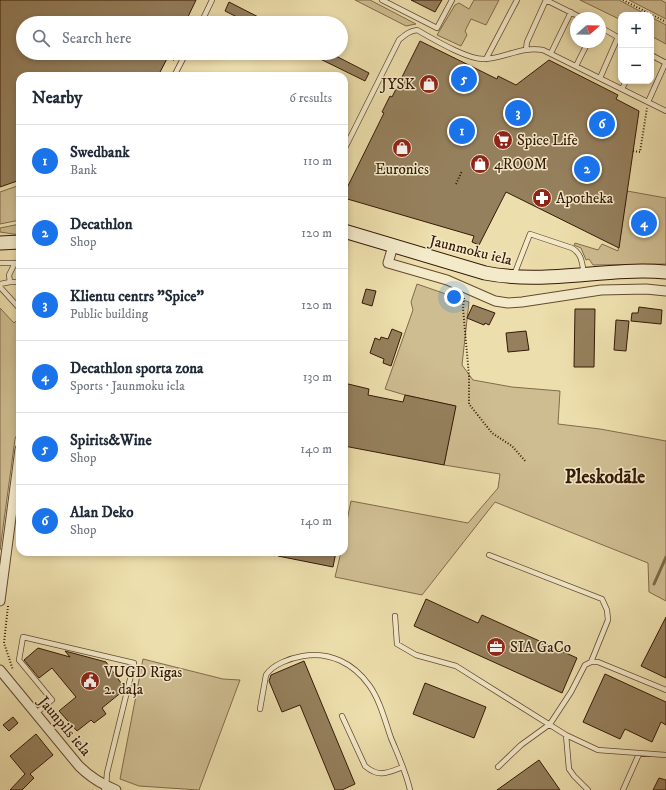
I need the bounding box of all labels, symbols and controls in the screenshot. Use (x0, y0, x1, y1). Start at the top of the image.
north arrow (570, 12, 606, 48)
map controls (618, 12, 654, 84)
button: + (618, 12, 654, 48)
search box (16, 16, 348, 60)
icon: search (30, 27, 52, 49)
text: Search here (62, 29, 131, 48)
button: − (618, 48, 654, 84)
pin: 5 (451, 64, 477, 94)
shop icon: JYSK (418, 73, 440, 95)
place label: JYSK (379, 75, 415, 94)
text: Nearby (32, 87, 82, 109)
text: 6 results (289, 90, 332, 106)
pin: 3 (505, 98, 531, 128)
pin: 6 (589, 109, 615, 139)
pin: 1 (449, 116, 475, 146)
supermarket icon: Spice Life (492, 129, 514, 151)
place label: Spice Life (517, 131, 578, 150)
shop icon: Euronics (391, 137, 413, 159)
text: Swedbank (70, 143, 130, 162)
text: 1 (43, 153, 47, 169)
text: 110 m (303, 153, 332, 169)
shop icon: 4ROOM (469, 153, 491, 175)
pin: 2 (574, 154, 600, 184)
place label: 4ROOM (494, 155, 548, 174)
place label: Euronics (375, 160, 429, 179)
text: Bank (70, 162, 97, 178)
pharmacy icon: Apotheka (531, 187, 553, 209)
place label: Apotheka (556, 189, 614, 208)
pin: 4 (631, 208, 657, 238)
text: Decathlon (70, 215, 132, 234)
text: 2 (42, 225, 48, 241)
text: 120 m (301, 225, 332, 241)
street label: Jaunmoku iela (426, 231, 515, 270)
text: Shop (70, 234, 96, 250)
text: Klientu centrs "Spice" (70, 287, 204, 306)
your location (444, 287, 464, 307)
text: 3 (43, 297, 47, 313)
text: 120 m (301, 297, 332, 313)
text: Public building (70, 306, 148, 322)
text: Decathlon sporta zona (70, 359, 203, 378)
text: 4 (41, 369, 49, 385)
text: 130 m (303, 369, 332, 385)
text: Sports · Jaunmoku iela (70, 378, 185, 394)
text: Spirits&Wine (70, 431, 152, 450)
text: 5 (42, 441, 48, 457)
text: 140 m (300, 441, 332, 457)
text: Shop (70, 450, 96, 466)
district label: Pleskodāle (565, 466, 645, 489)
text: Alan Deko (70, 503, 133, 522)
text: 6 (42, 513, 48, 529)
text: 140 m (300, 513, 332, 529)
text: Shop (70, 522, 96, 538)
office icon: SIA GaCo (485, 636, 507, 658)
place label: SIA GaCo (510, 638, 571, 657)
place label: VUGD Rīgas 2. daļa (103, 663, 182, 699)
public building icon: VUGD Rīgas 2. daļa (79, 670, 101, 692)
street label: Jaunpils iela (33, 691, 96, 761)

